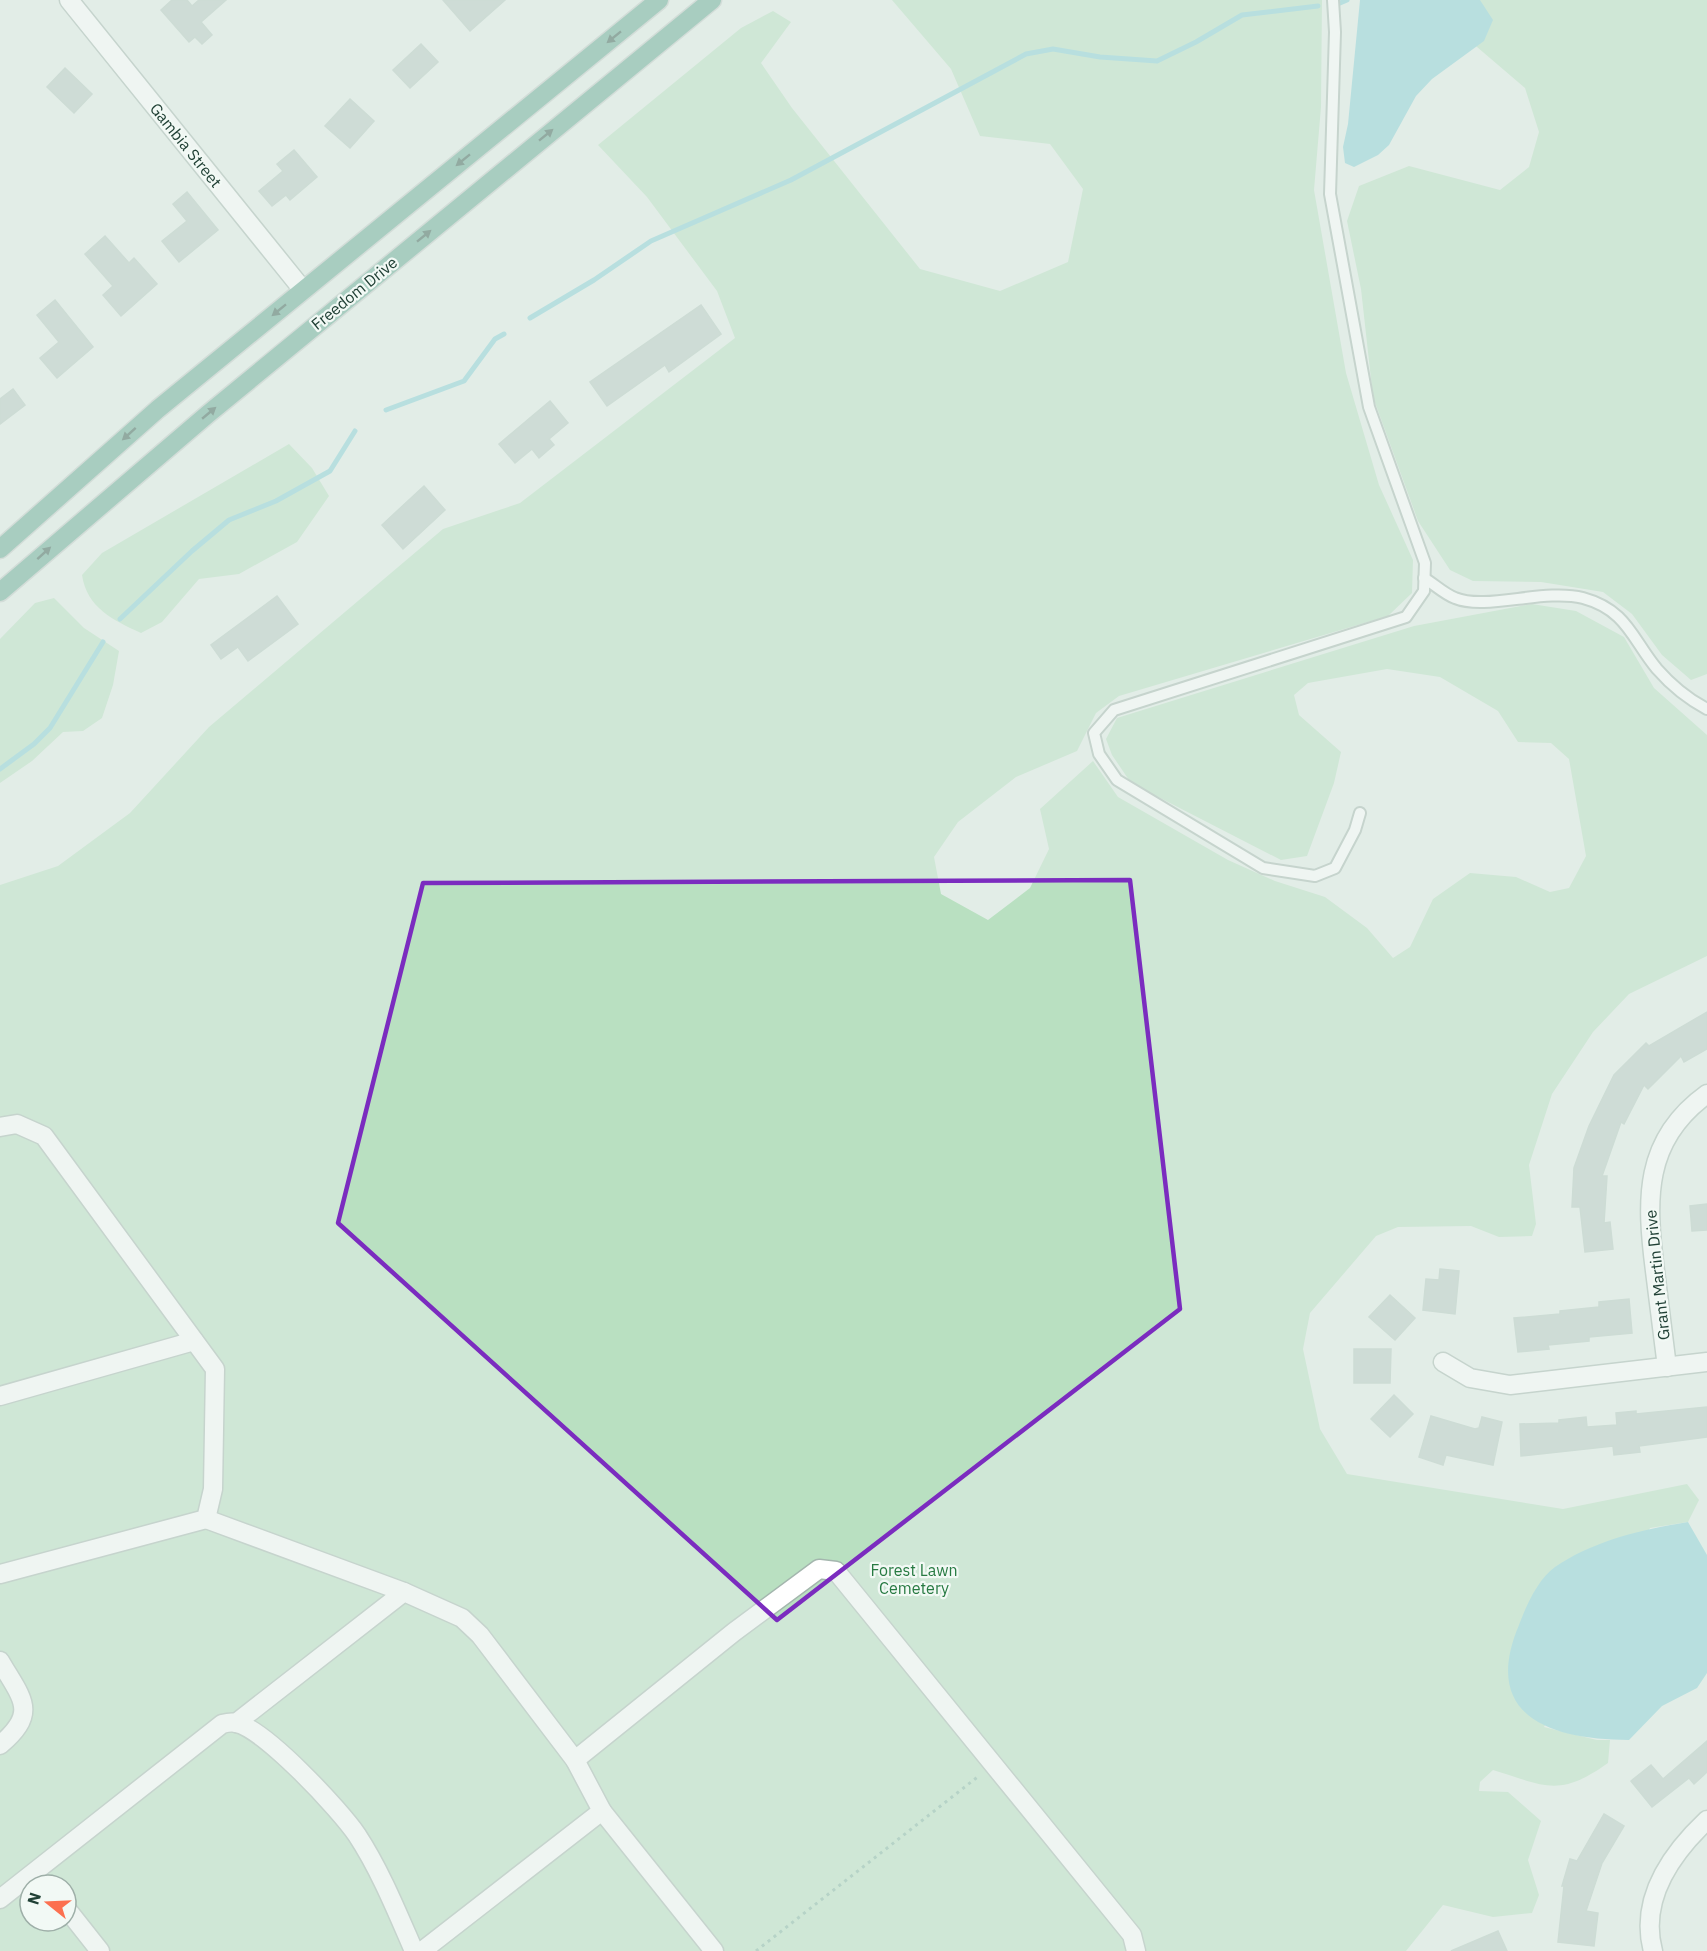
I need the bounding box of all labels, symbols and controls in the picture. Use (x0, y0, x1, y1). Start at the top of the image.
one-way arrow (606, 30, 622, 43)
street label: Gambia Street (146, 99, 226, 191)
one-way arrow (538, 129, 553, 142)
one-way arrow (455, 153, 470, 165)
one-way arrow (416, 230, 431, 243)
street label: Freedom Drive (307, 252, 401, 334)
one-way arrow (271, 303, 287, 316)
one-way arrow (201, 407, 217, 420)
one-way arrow (122, 427, 137, 440)
one-way arrow (36, 546, 51, 560)
street label: Grant Martin Drive (1640, 1209, 1674, 1341)
park label: Forest Lawn Cemetery (870, 1560, 958, 1598)
north arrow (18, 1873, 78, 1933)
text: N (22, 1890, 45, 1907)

